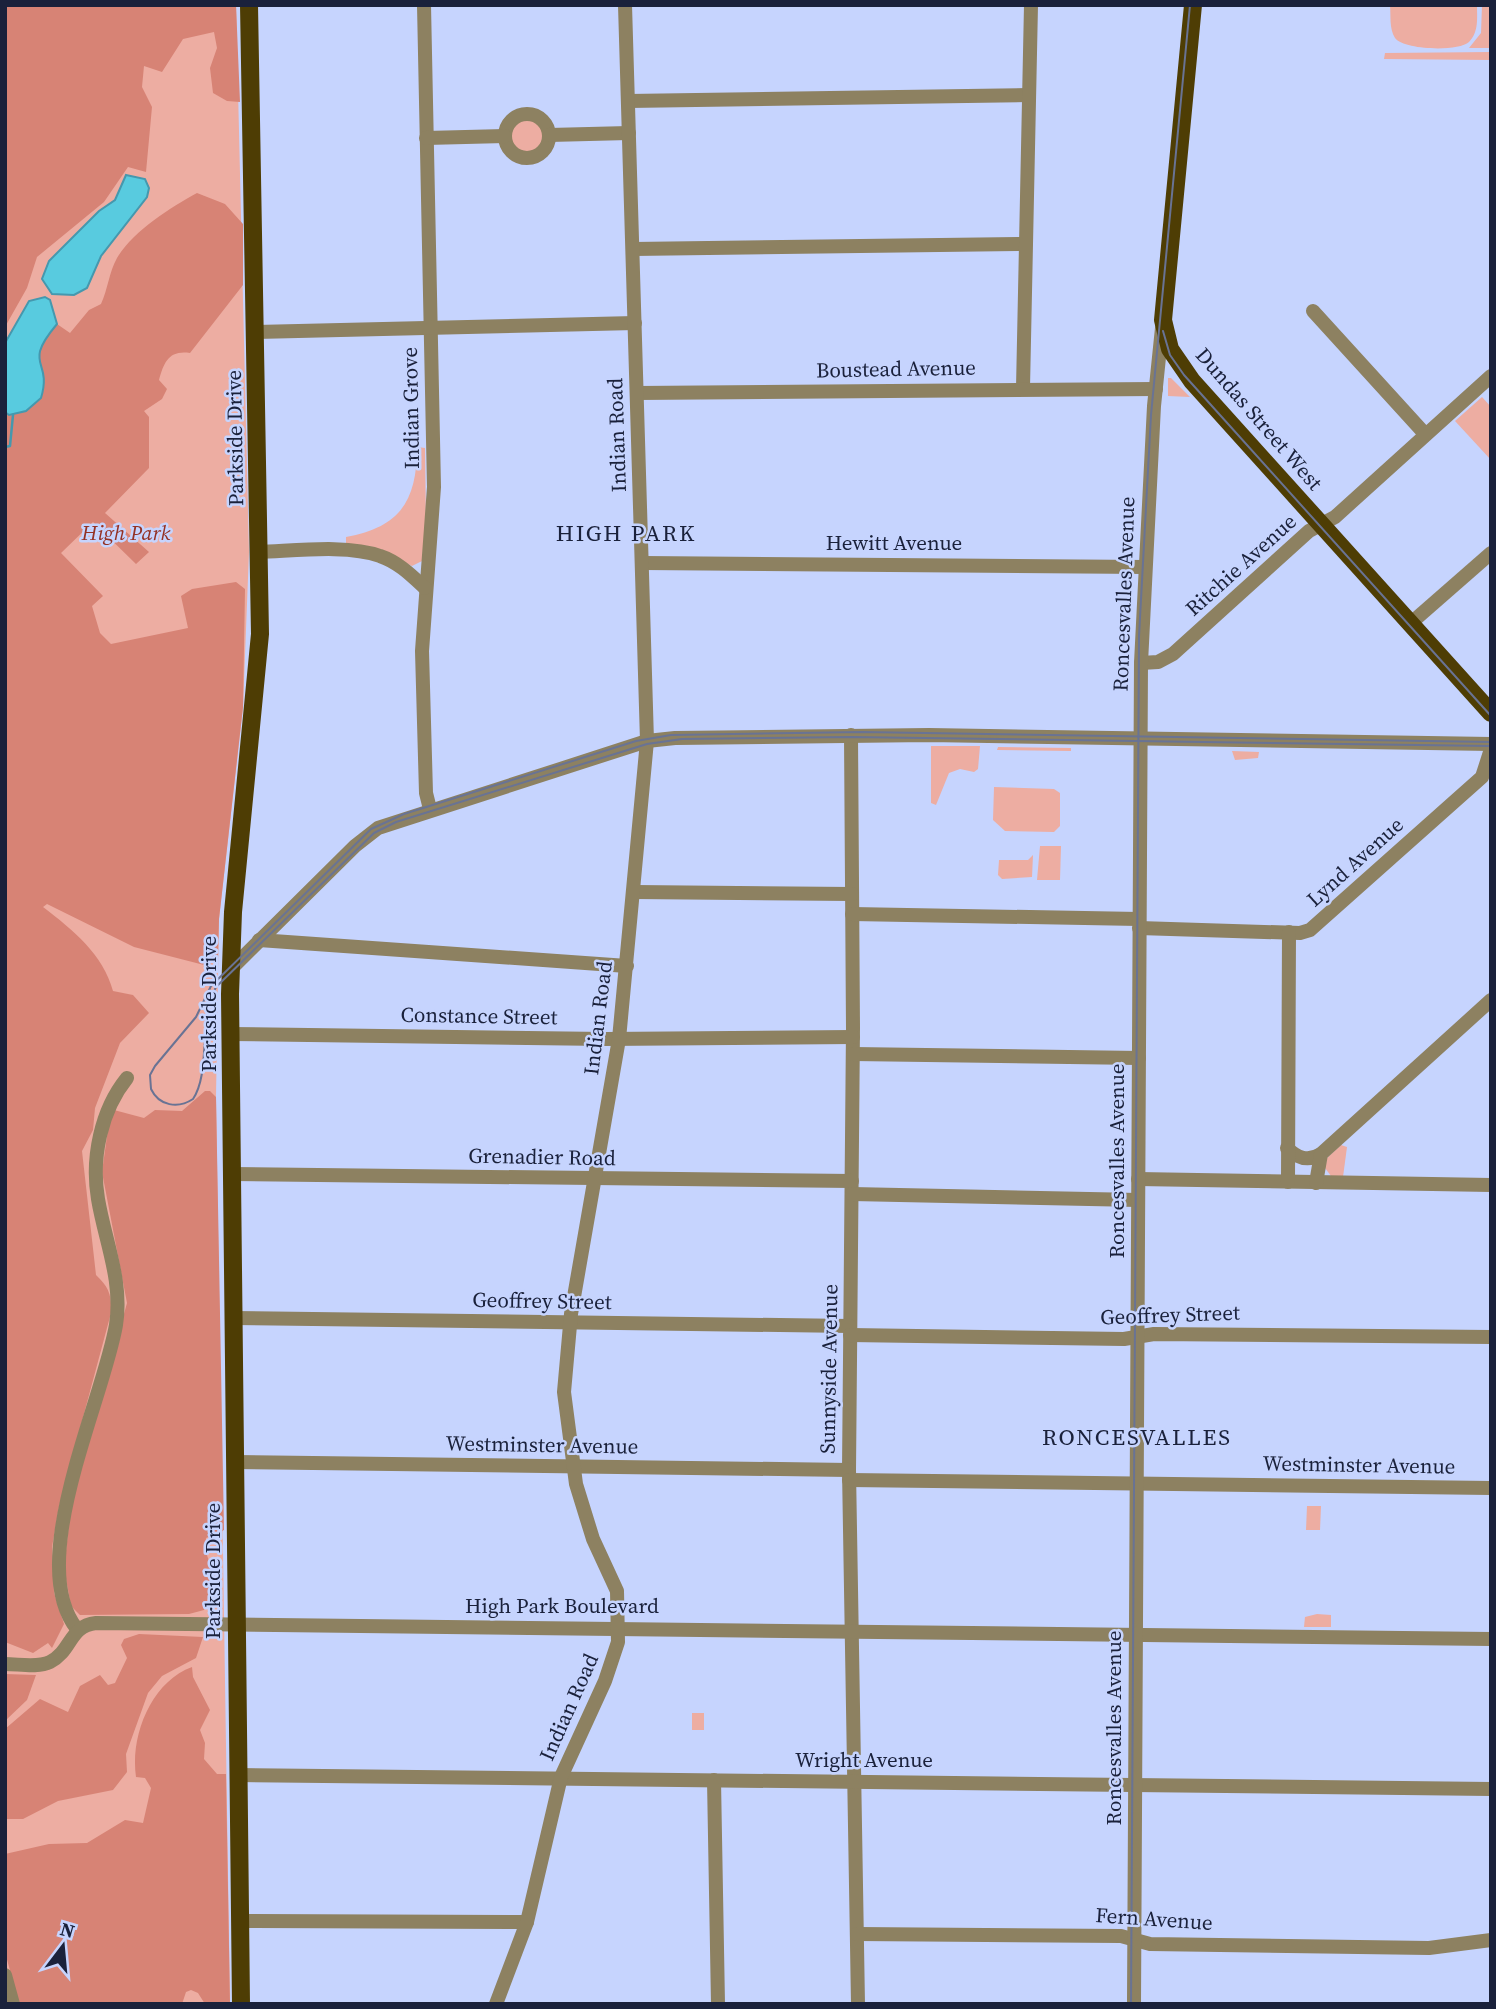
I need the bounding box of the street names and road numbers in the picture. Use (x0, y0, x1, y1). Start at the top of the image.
street label: Dundas Street West (1189, 341, 1330, 496)
street label: Indian Grove (395, 347, 426, 469)
street label: Boustead Avenue (816, 353, 976, 384)
street label: Parkside Drive (219, 370, 250, 506)
street label: Indian Road (600, 377, 633, 493)
street label: Roncesvalles Avenue (1106, 496, 1141, 692)
street label: Ritchie Avenue (1179, 507, 1302, 622)
street label: Hewitt Avenue (826, 528, 962, 557)
street label: Lynd Avenue (1300, 810, 1409, 913)
street label: Parkside Drive (194, 936, 223, 1072)
street label: Indian Road (576, 959, 619, 1077)
street label: Constance Street (400, 1000, 558, 1031)
street label: Roncesvalles Avenue (1102, 1064, 1131, 1258)
street label: Grenadier Road (468, 1141, 616, 1172)
street label: Sunnyside Avenue (813, 1284, 844, 1454)
street label: Geoffrey Street (472, 1285, 612, 1316)
street label: Geoffrey Street (1100, 1298, 1240, 1331)
street label: Westminster Avenue (445, 1428, 639, 1461)
street label: Westminster Avenue (1262, 1448, 1456, 1481)
street label: Parkside Drive (198, 1503, 227, 1639)
street label: High Park Boulevard (465, 1591, 659, 1620)
street label: Roncesvalles Avenue (1099, 1631, 1128, 1825)
street label: Indian Road (532, 1649, 605, 1765)
street label: Wright Avenue (795, 1745, 933, 1774)
street label: Fern Avenue (1094, 1900, 1214, 1937)

